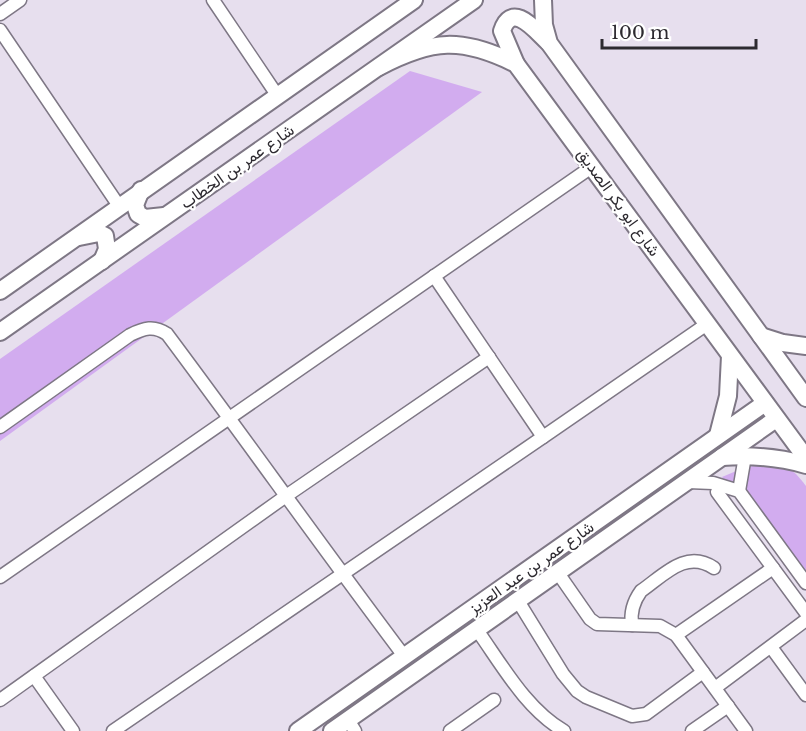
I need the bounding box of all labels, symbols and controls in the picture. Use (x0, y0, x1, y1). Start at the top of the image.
scale bar (602, 12, 756, 50)
text: 100 m (611, 22, 669, 44)
street label: شارع عمر بن الخطاب (176, 119, 299, 214)
street label: شارع ابو بكر الصديق (572, 144, 665, 261)
street label: شارع عمر بن عبد العزيز (464, 516, 599, 620)

